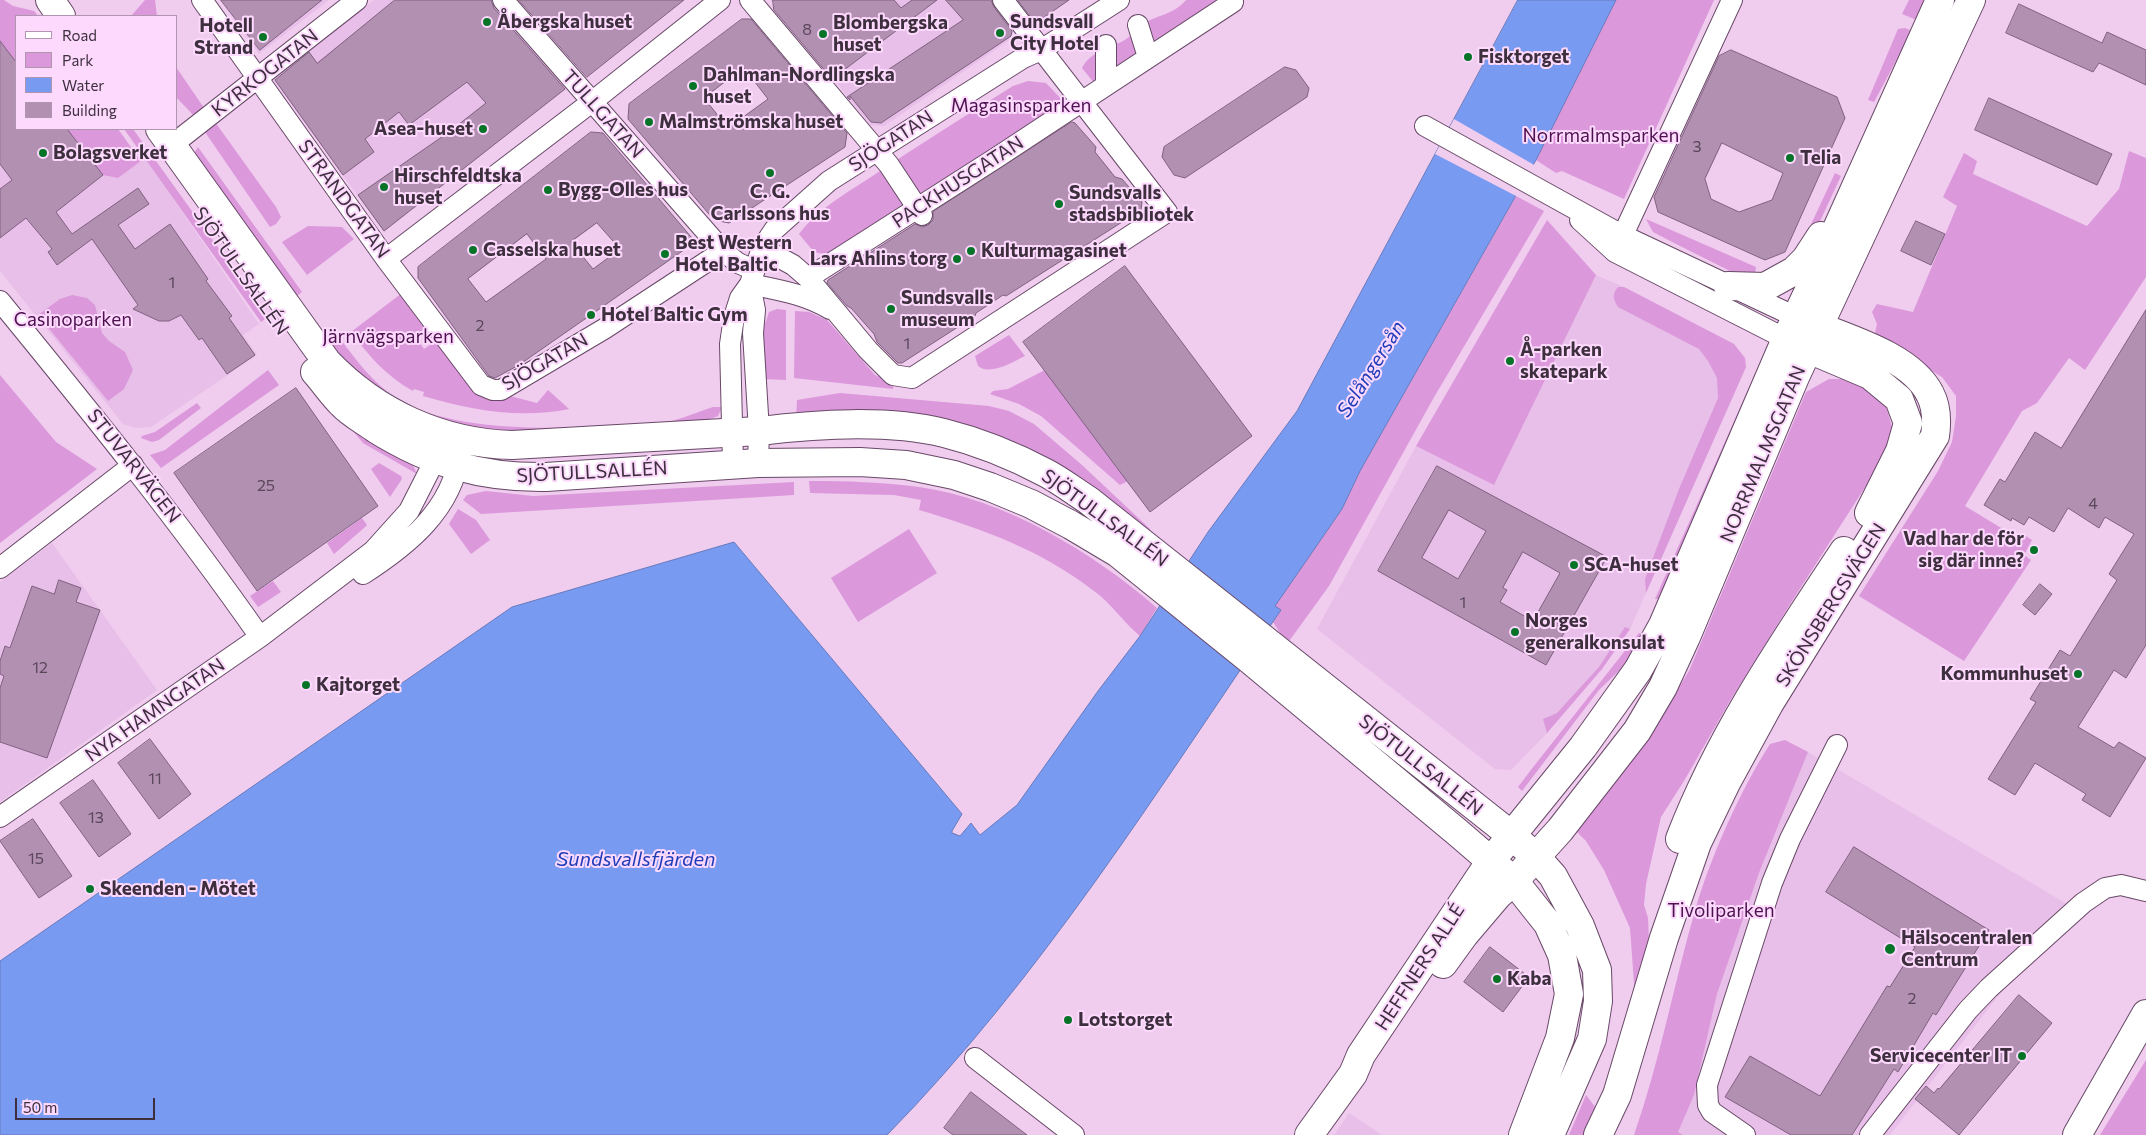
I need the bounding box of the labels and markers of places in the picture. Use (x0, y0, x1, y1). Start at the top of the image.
place label: Åbergska huset (497, 11, 632, 33)
place label: Sundsvall City Hotel (1010, 11, 1099, 55)
place label: Blombergska huset (833, 12, 948, 56)
place label: Hotell Strand (194, 15, 253, 59)
marker: Åbergska huset (481, 16, 493, 28)
marker: Sundsvall City Hotel (994, 27, 1006, 39)
marker: Blombergska huset (817, 28, 829, 40)
marker: Hotell Strand (257, 31, 269, 43)
place label: Fisktorget (1478, 46, 1569, 68)
marker: Fisktorget (1462, 51, 1474, 63)
place label: Dahlman-Nordlingska huset (703, 64, 895, 108)
marker: Dahlman-Nordlingska huset (687, 80, 699, 92)
place label: Malmströmska huset (659, 111, 843, 133)
marker: Malmströmska huset (643, 116, 655, 128)
place label: Asea-huset (374, 118, 473, 140)
marker: Asea-huset (477, 123, 489, 135)
place label: Bolagsverket (53, 142, 167, 164)
marker: Bolagsverket (37, 147, 49, 159)
place label: Telia (1800, 147, 1841, 169)
marker: Telia (1784, 152, 1796, 164)
place label: Hirschfeldtska huset (394, 165, 522, 209)
marker: C. G. Carlssons hus (764, 167, 776, 179)
place label: Bygg-Olles hus (558, 179, 688, 201)
marker: Hirschfeldtska huset (378, 181, 390, 193)
place label: C. G. Carlssons hus (710, 181, 830, 225)
place label: Sundsvalls stadsbibliotek (1069, 182, 1194, 226)
marker: Bygg-Olles hus (542, 184, 554, 196)
marker: Sundsvalls stadsbibliotek (1053, 198, 1065, 210)
place label: Best Western Hotel Baltic (675, 232, 792, 276)
place label: Casselska huset (483, 239, 621, 261)
place label: Kulturmagasinet (981, 240, 1127, 262)
marker: Casselska huset (467, 244, 479, 256)
marker: Kulturmagasinet (965, 245, 977, 257)
marker: Best Western Hotel Baltic (659, 248, 671, 260)
place label: Lars Ahlins torg (810, 248, 947, 270)
marker: Lars Ahlins torg (951, 253, 963, 265)
place label: Sundsvalls museum (901, 287, 993, 331)
marker: Sundsvalls museum (885, 303, 897, 315)
place label: Hotel Baltic Gym (601, 304, 748, 326)
marker: Hotel Baltic Gym (585, 309, 597, 321)
place label: Å-parken skatepark (1520, 339, 1608, 383)
marker: Å-parken skatepark (1504, 355, 1516, 367)
place label: Vad har de för sig där inne? (1903, 528, 2024, 572)
marker: Vad har de för sig där inne? (2028, 544, 2040, 556)
place label: SCA-huset (1584, 554, 1678, 576)
marker: SCA-huset (1568, 559, 1580, 571)
place label: Norges generalkonsulat (1525, 610, 1665, 654)
marker: Norges generalkonsulat (1509, 626, 1521, 638)
place label: Kommunhuset (1941, 663, 2068, 685)
marker: Kommunhuset (2072, 668, 2084, 680)
place label: Kajtorget (316, 674, 400, 696)
marker: Kajtorget (300, 679, 312, 691)
place label: Skeenden - Mötet (100, 878, 256, 900)
marker: Skeenden - Mötet (84, 883, 96, 895)
place label: Hälsocentralen Centrum (1901, 927, 2033, 971)
marker: Hälsocentralen Centrum (1883, 942, 1897, 956)
place label: Kaba (1507, 968, 1552, 990)
marker: Kaba (1491, 973, 1503, 985)
place label: Lotstorget (1078, 1009, 1172, 1031)
marker: Lotstorget (1062, 1014, 1074, 1026)
place label: Servicecenter IT (1870, 1045, 2012, 1067)
marker: Servicecenter IT (2016, 1050, 2028, 1062)

